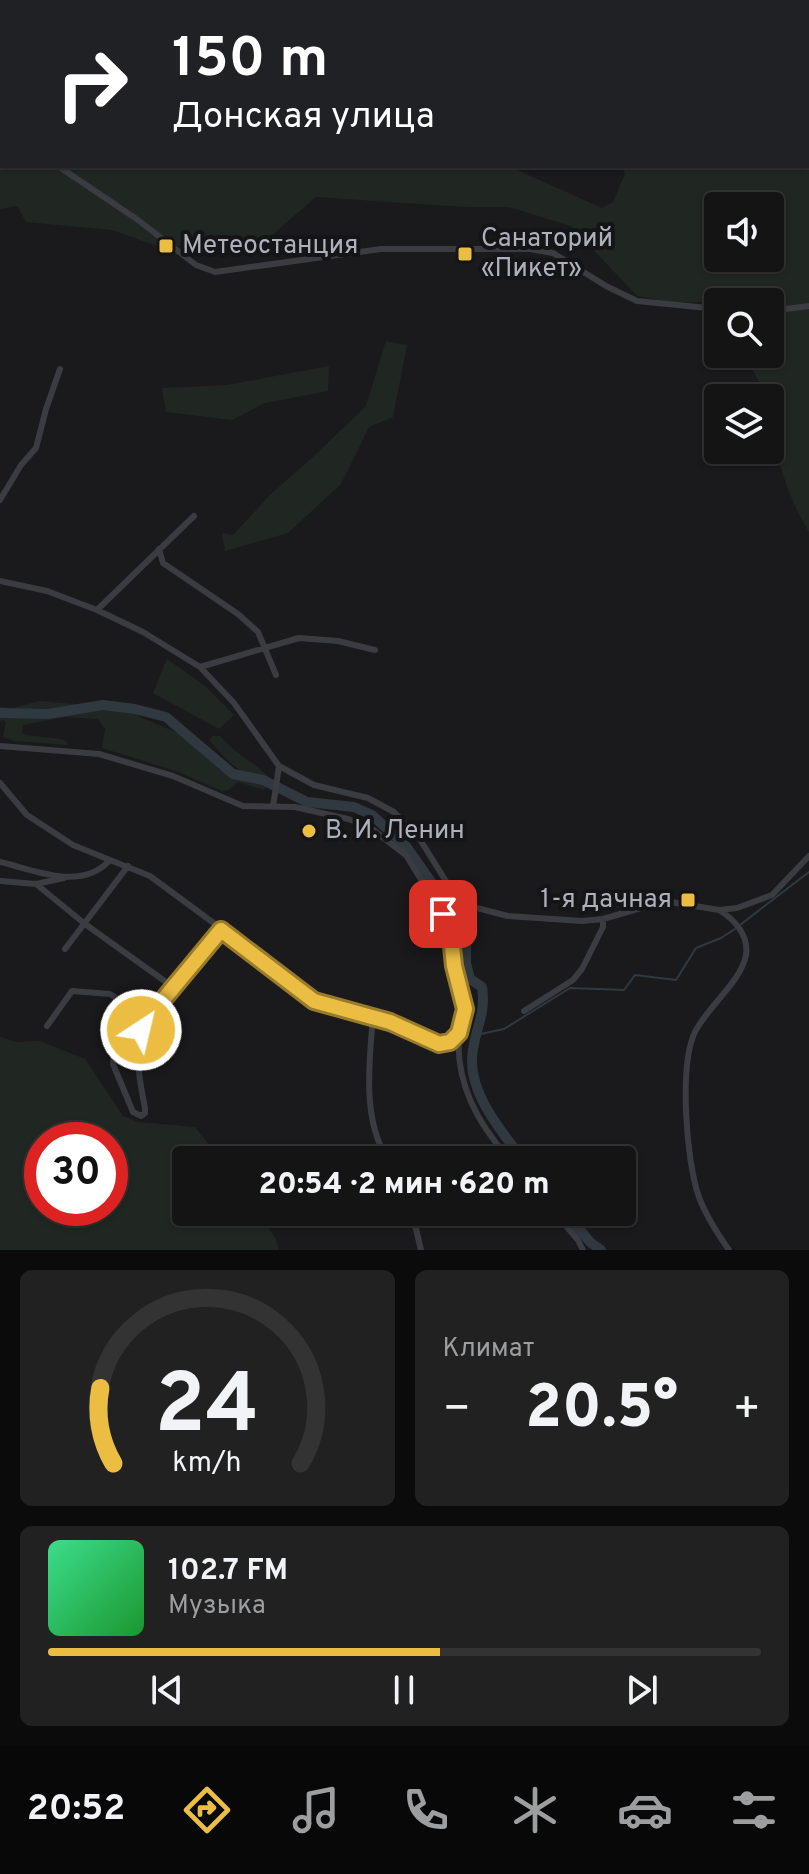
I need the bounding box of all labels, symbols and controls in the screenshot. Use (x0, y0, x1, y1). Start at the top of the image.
text: 150 m (172, 26, 328, 96)
icon: right (40, 32, 144, 136)
text: Донская улица (172, 95, 435, 141)
map controls (704, 192, 784, 464)
button: sound (704, 192, 784, 272)
place label: Санаторий «Пикет» (481, 223, 613, 286)
place label: Метеостанция (182, 230, 359, 263)
marker: Метеостанция (157, 237, 175, 255)
marker: Санаторий «Пикет» (456, 245, 474, 263)
button: search (704, 288, 784, 368)
button: layers (704, 384, 784, 464)
place label: В. И. Ленин (325, 815, 465, 848)
marker: В. И. Ленин (300, 822, 318, 840)
pin (409, 880, 477, 948)
place label: 1-я дачная (540, 884, 672, 917)
marker: 1-я дачная (679, 891, 697, 909)
icon: arrive (421, 892, 465, 936)
position arrow (99, 988, 183, 1072)
speed limit sign: 30 (24, 1122, 128, 1226)
text: 20:54 · 2 мин · 620 m (259, 1167, 549, 1204)
text: Климат (443, 1333, 534, 1366)
text: 24 (155, 1357, 259, 1462)
text: 20.5° (525, 1373, 678, 1449)
text: − (443, 1383, 471, 1439)
text: + (733, 1383, 761, 1439)
text: km/h (173, 1446, 242, 1482)
text: 102.7 FM (168, 1553, 288, 1590)
text: Музыка (168, 1590, 266, 1623)
icon: previous (145, 1668, 189, 1712)
icon: pause (382, 1668, 426, 1712)
icon: next (620, 1668, 664, 1712)
icon: directions (179, 1782, 235, 1838)
icon: music (288, 1782, 344, 1838)
icon: phone (398, 1782, 454, 1838)
icon: climate (507, 1782, 563, 1838)
icon: car (617, 1782, 673, 1838)
icon: filters (726, 1782, 782, 1838)
text: 20:52 (27, 1787, 125, 1833)

